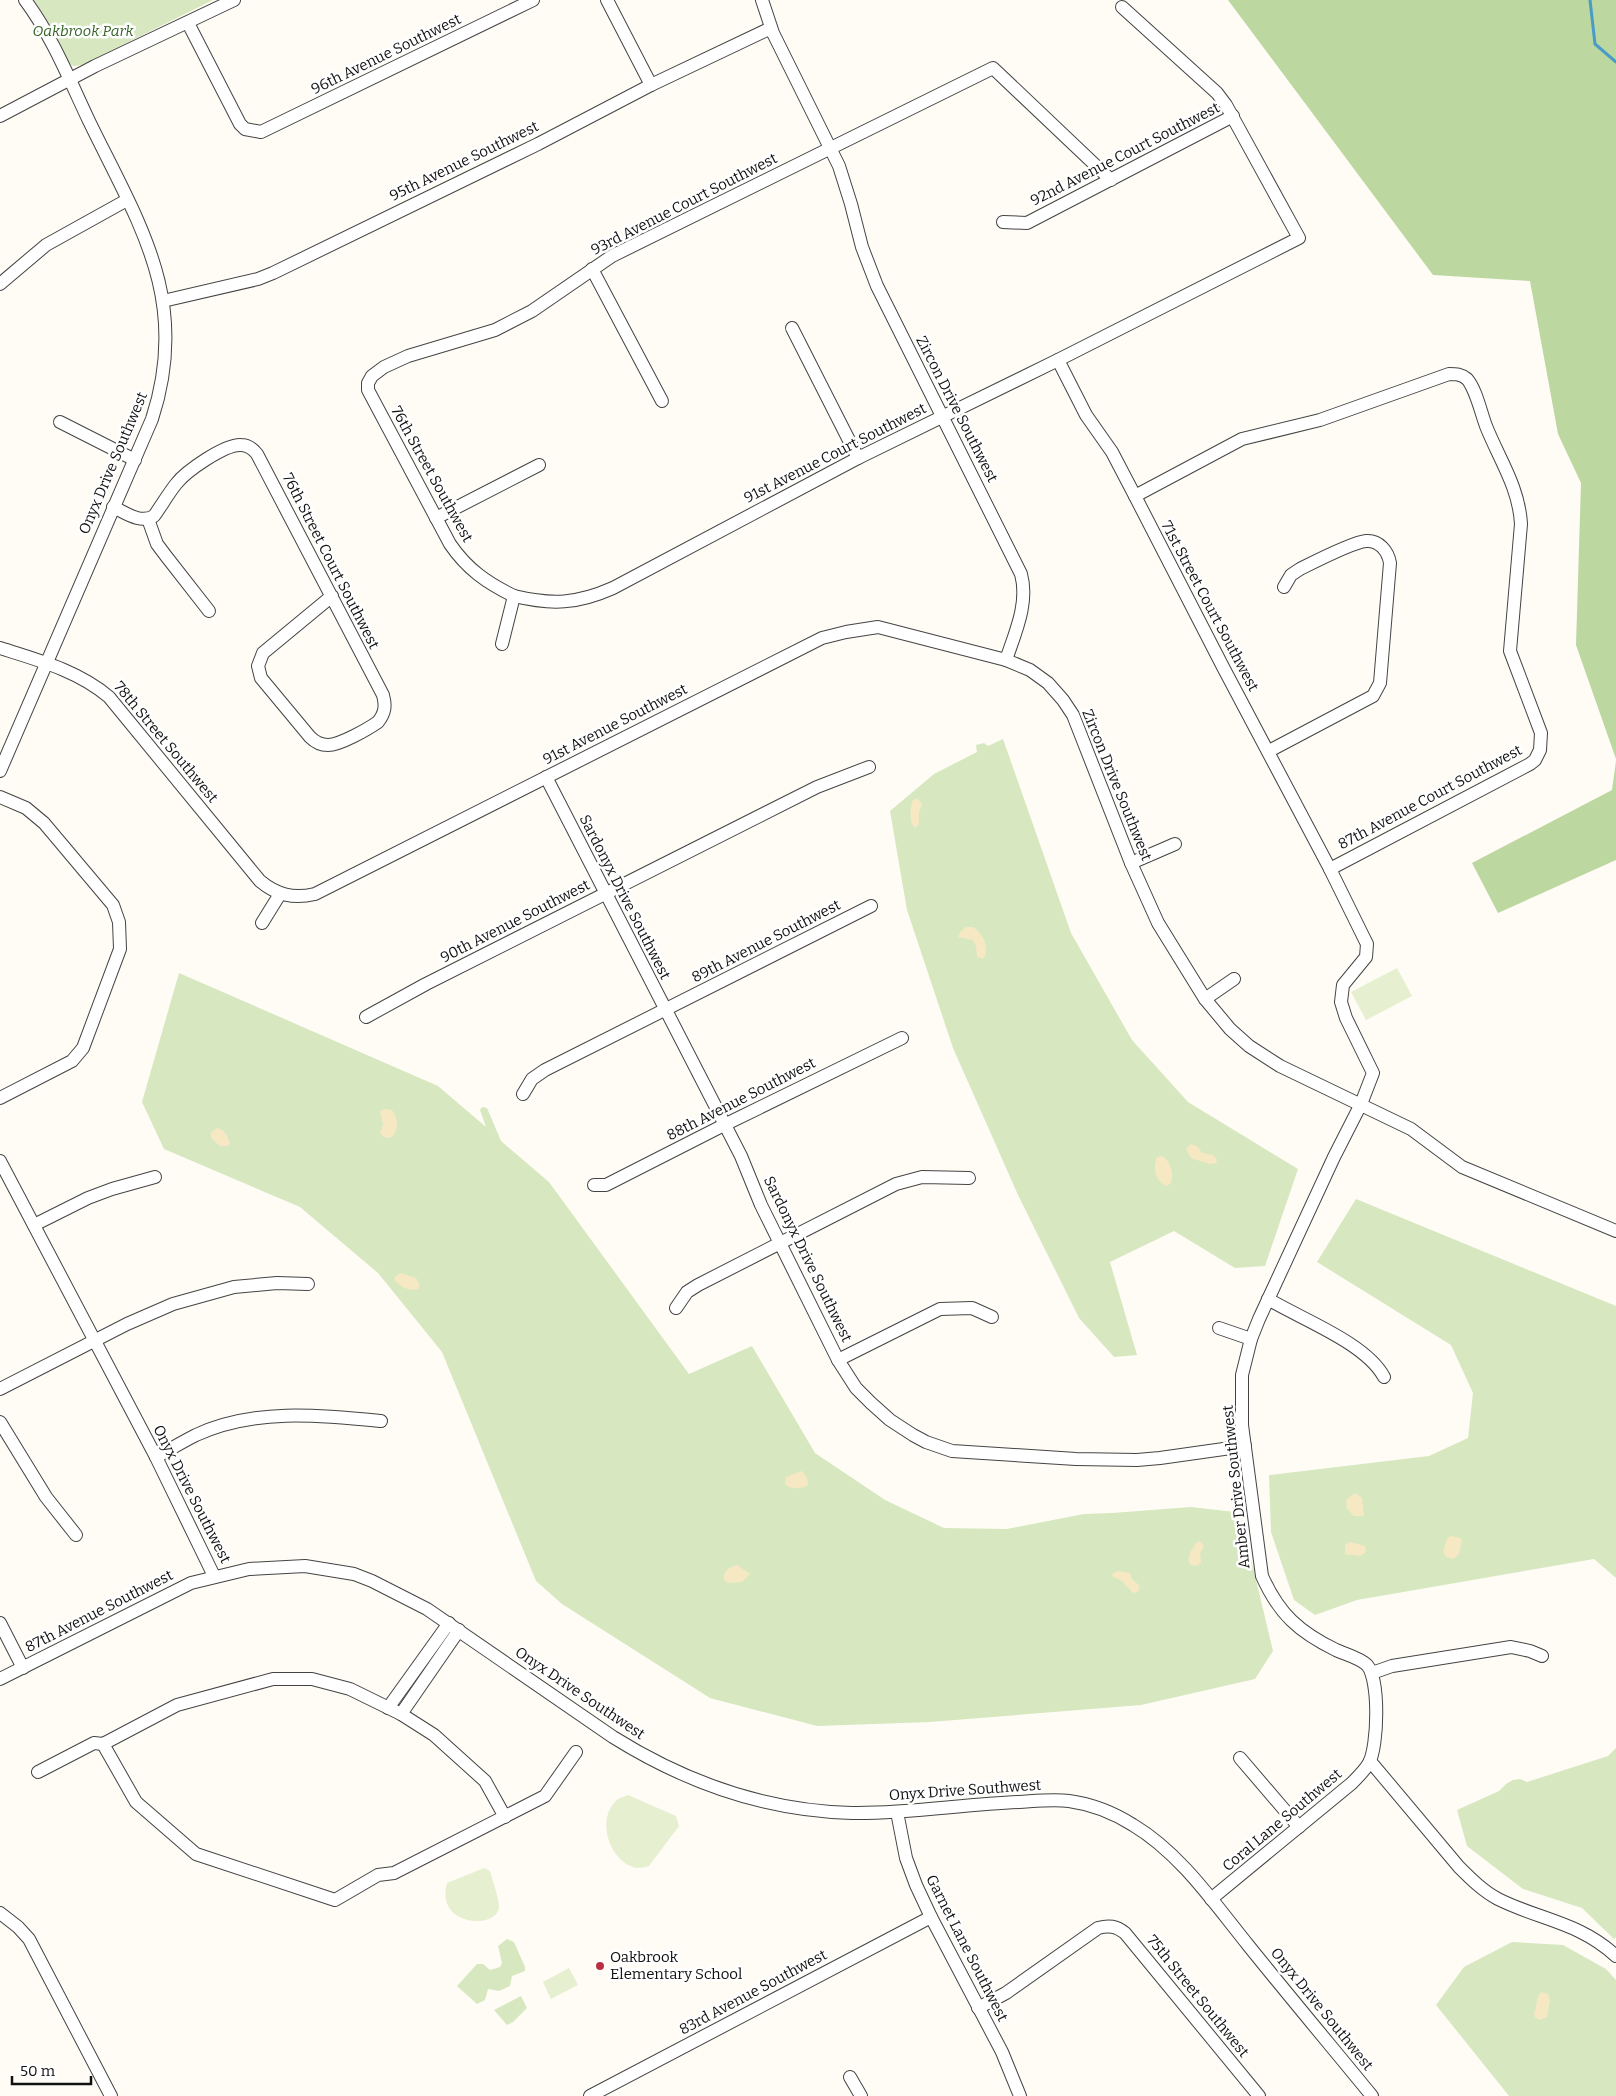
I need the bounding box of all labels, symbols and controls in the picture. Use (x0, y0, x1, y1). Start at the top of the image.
street label: 96th Avenue Southwest (308, 10, 464, 98)
park label: Oakbrook Park (32, 22, 134, 40)
street label: 92nd Avenue Court Southwest (1027, 98, 1223, 210)
street label: 95th Avenue Southwest (387, 117, 542, 205)
street label: 93rd Avenue Court Southwest (588, 149, 781, 259)
street label: Zircon Drive Southwest (912, 333, 1002, 486)
street label: Onyx Drive Southwest (75, 389, 151, 537)
street label: 91st Avenue Court Southwest (741, 399, 930, 507)
street label: 76th Street Southwest (387, 403, 477, 546)
street label: 76th Street Court Southwest (279, 470, 384, 652)
street label: 71st Street Court Southwest (1157, 518, 1263, 695)
street label: 78th Street Southwest (110, 678, 222, 807)
street label: 91st Avenue Southwest (540, 679, 691, 768)
street label: Zircon Drive Southwest (1078, 707, 1156, 864)
street label: 87th Avenue Court Southwest (1335, 741, 1526, 853)
street label: Sardonyx Drive Southwest (576, 812, 675, 983)
street label: 90th Avenue Southwest (437, 875, 593, 967)
street label: 89th Avenue Southwest (689, 895, 844, 986)
street label: 88th Avenue Southwest (664, 1053, 819, 1144)
street label: Sardonyx Drive Southwest (760, 1173, 856, 1345)
street label: Amber Drive Southwest (1218, 1404, 1254, 1570)
street label: Onyx Drive Southwest (149, 1422, 235, 1567)
street label: 87th Avenue Southwest (22, 1566, 176, 1656)
street label: Onyx Drive Southwest (512, 1643, 649, 1743)
street label: Coral Lane Southwest (1219, 1765, 1346, 1875)
street label: Onyx Drive Southwest (888, 1776, 1042, 1804)
street label: Garnet Lane Southwest (922, 1872, 1012, 2025)
street label: 75th Street Southwest (1143, 1931, 1253, 2061)
street label: Onyx Drive Southwest (1267, 1944, 1377, 2074)
street label: 83rd Avenue Southwest (676, 1945, 830, 2039)
place label: Oakbrook Elementary School (610, 1948, 742, 1983)
marker: Oakbrook Elementary School (594, 1960, 606, 1972)
scale bar (12, 2054, 91, 2086)
text: 50 m (20, 2062, 56, 2080)

